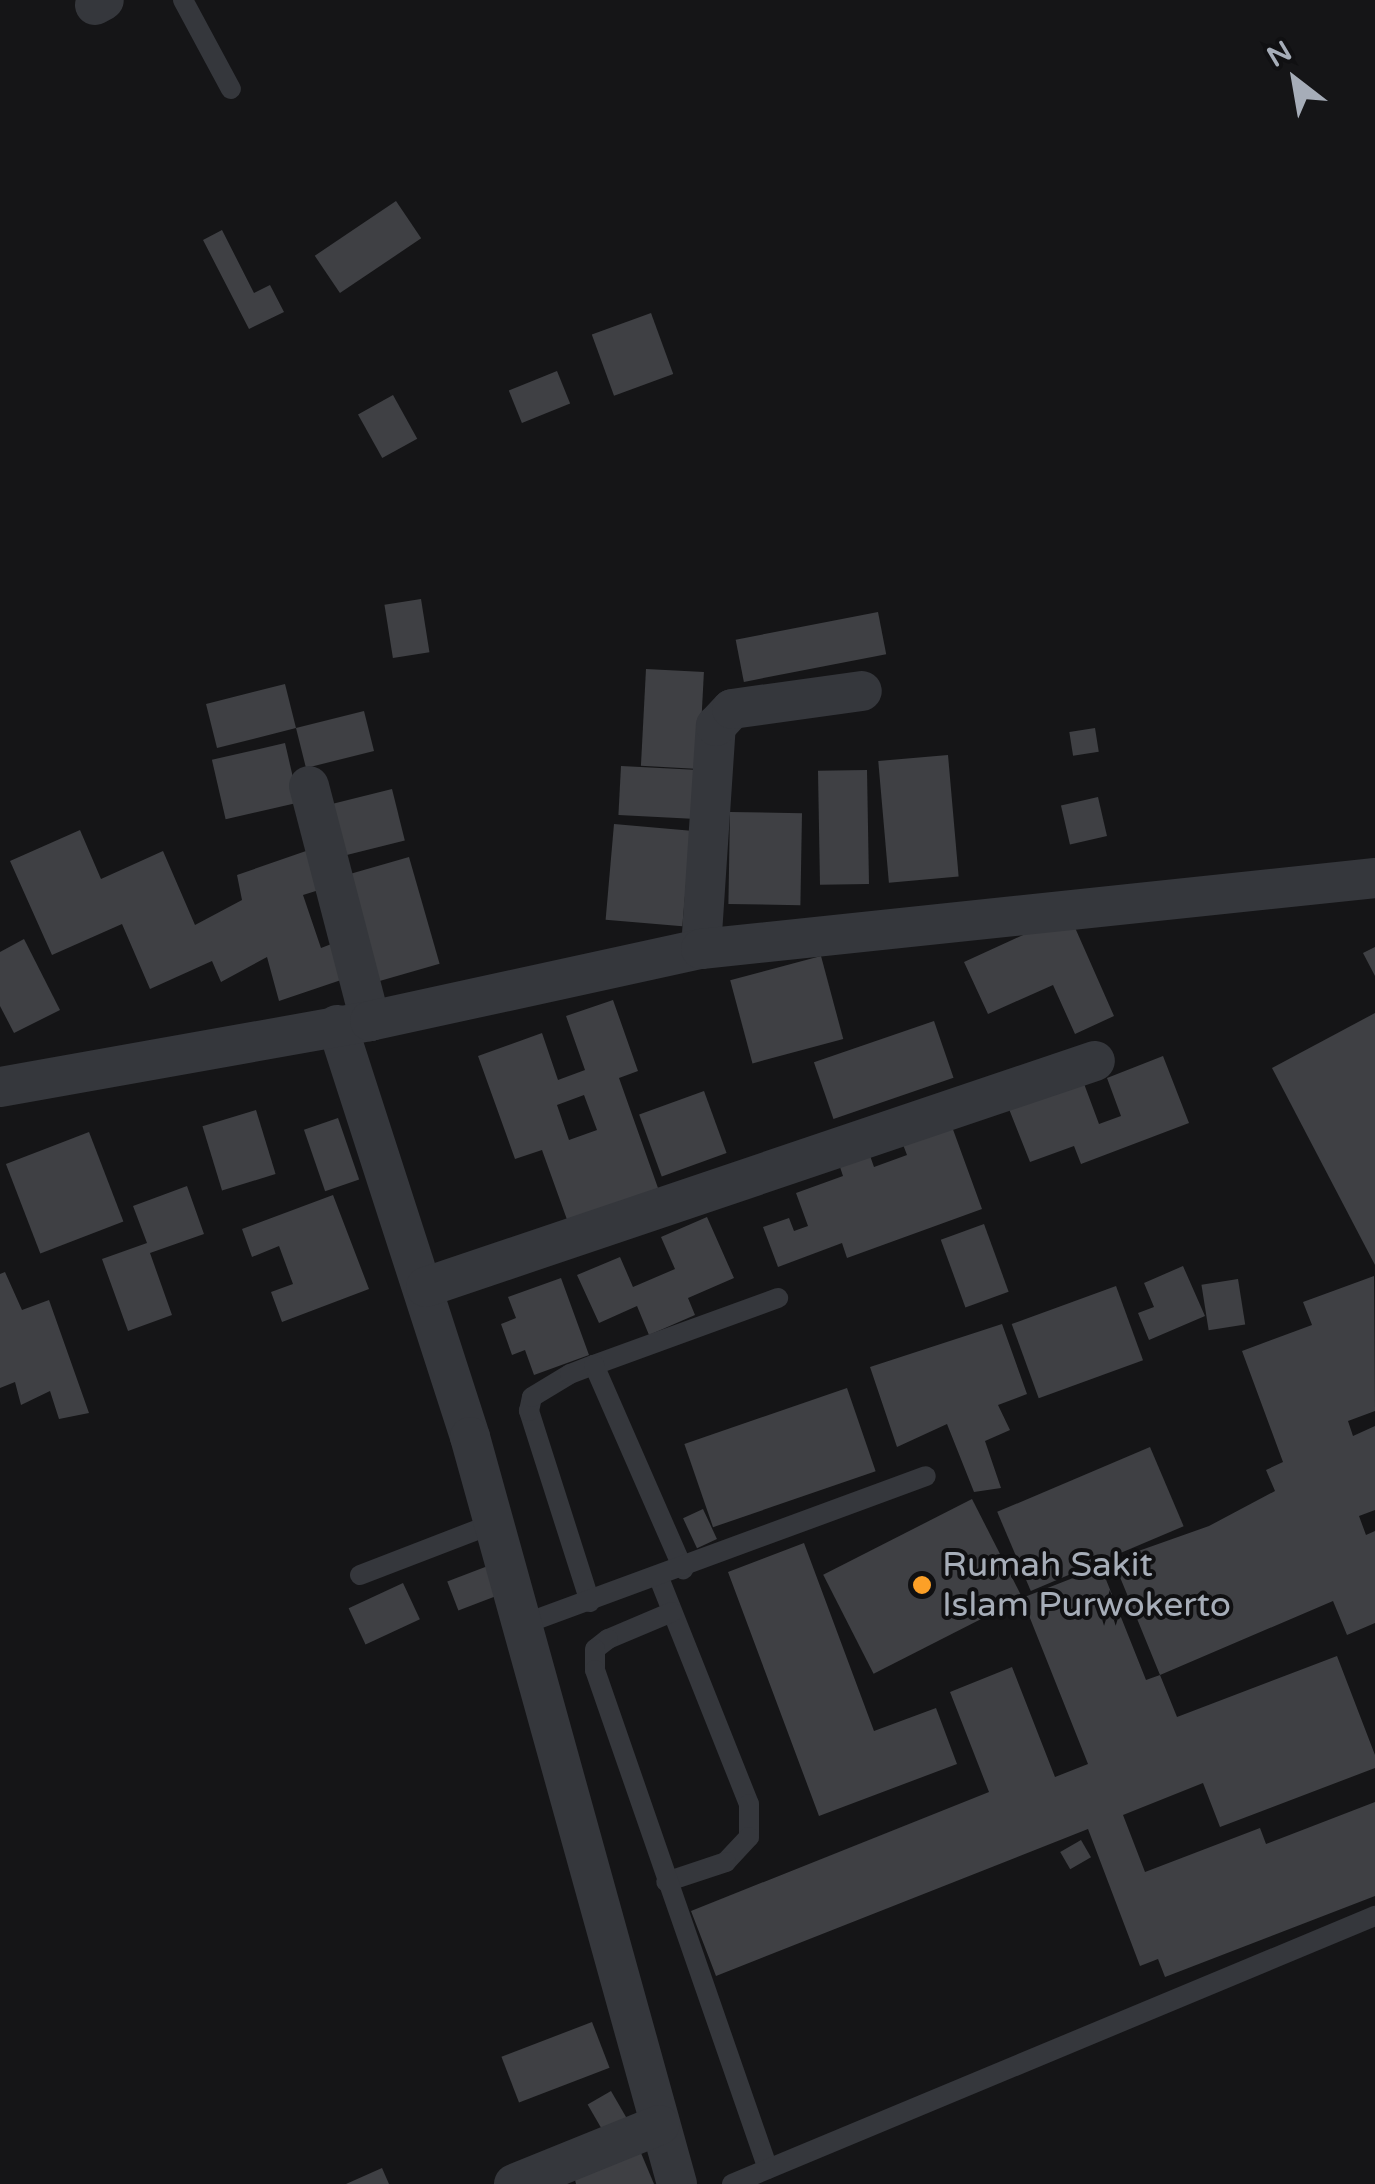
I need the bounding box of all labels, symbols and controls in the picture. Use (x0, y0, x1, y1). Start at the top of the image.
north arrow (1245, 30, 1345, 130)
text: N (1261, 34, 1298, 75)
place label: Rumah Sakit Islam Purwokerto (942, 1544, 1231, 1626)
marker: Rumah Sakit Islam Purwokerto (911, 1574, 933, 1596)

